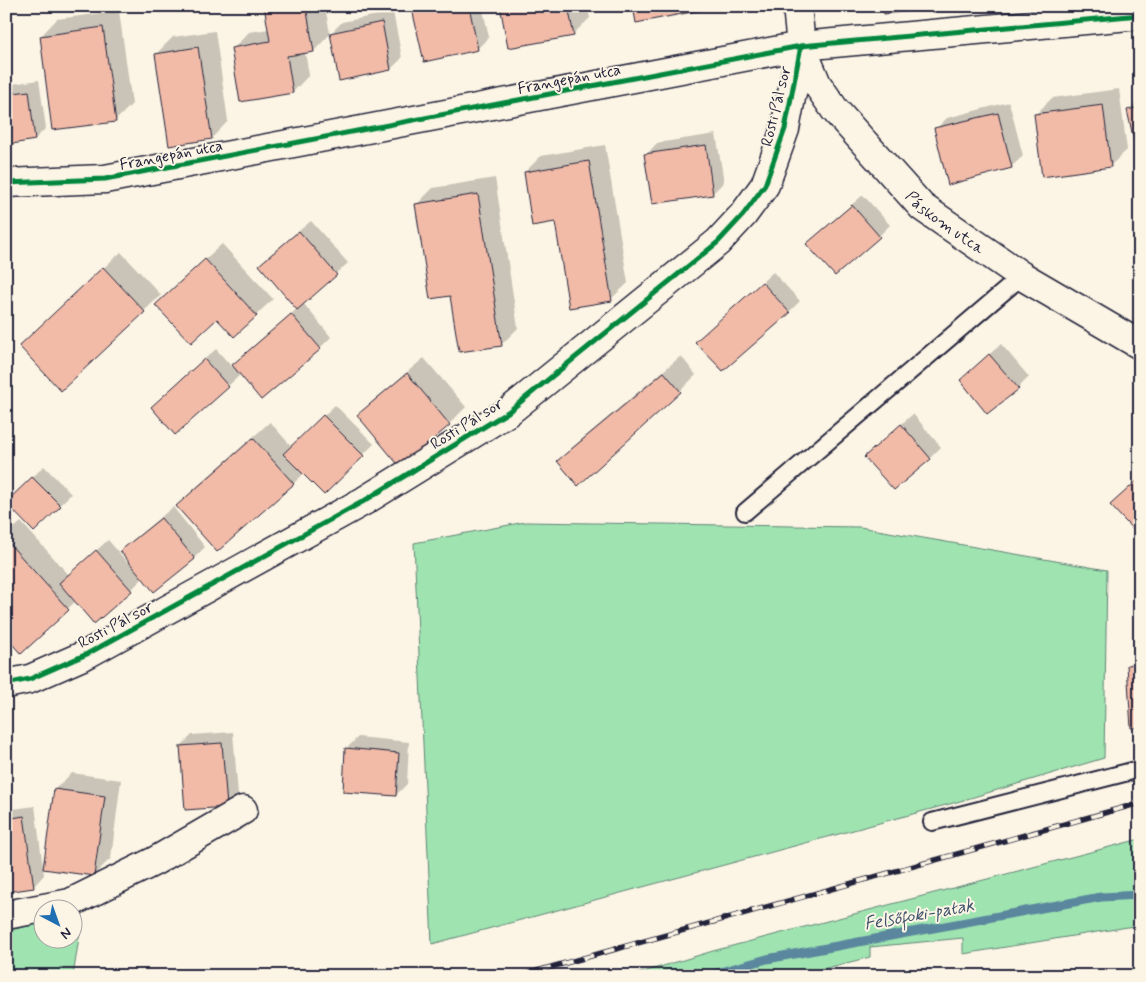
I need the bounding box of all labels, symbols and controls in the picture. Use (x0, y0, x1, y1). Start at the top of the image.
street label: Frangepán utca (516, 59, 623, 100)
street label: Rosti Pál sor (756, 64, 797, 149)
street label: Frangepán utca (118, 135, 225, 176)
street label: Páskom utca (900, 187, 989, 259)
street label: Rosti Pál sor (426, 393, 508, 455)
street label: Rosti Pál sor (75, 597, 157, 654)
water label: Felsőfoki-patak (862, 893, 976, 937)
north arrow (32, 900, 82, 950)
text: N (56, 923, 75, 943)

